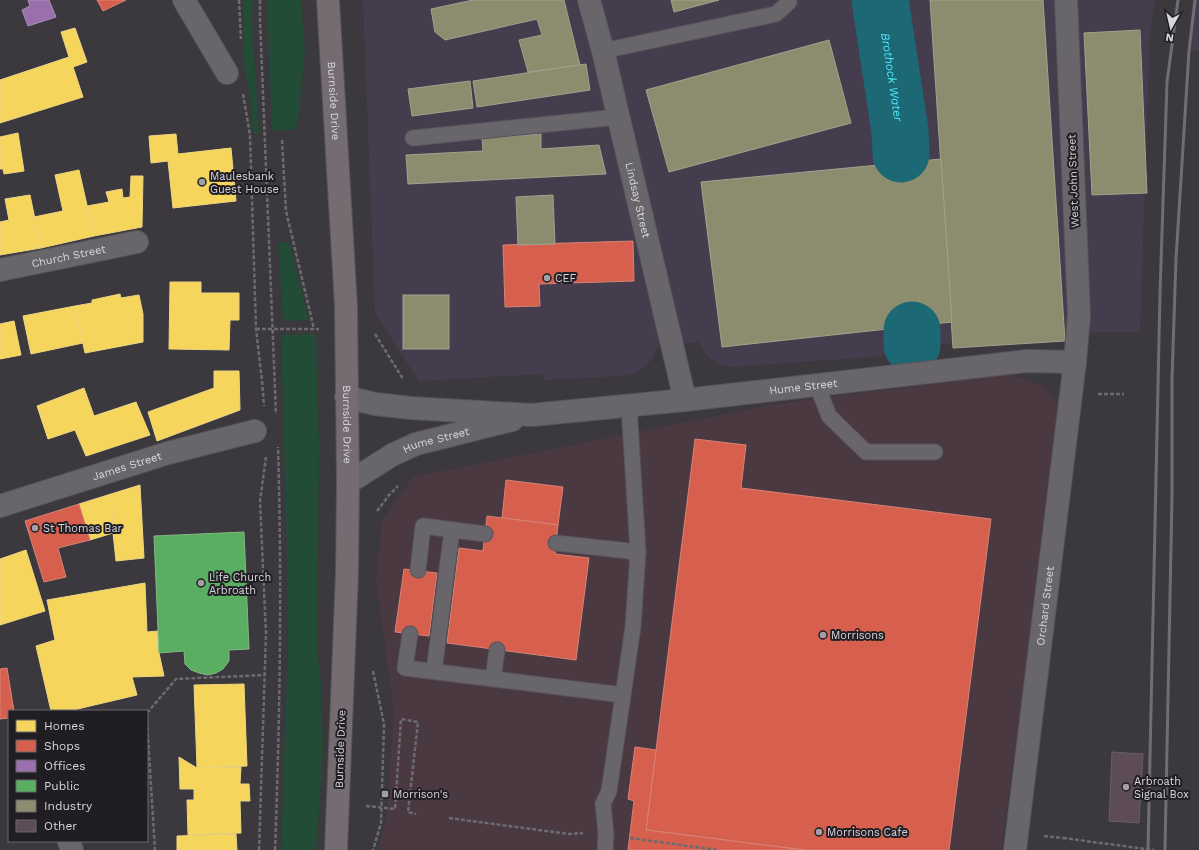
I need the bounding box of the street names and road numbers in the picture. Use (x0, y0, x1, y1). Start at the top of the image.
street label: Burnside Drive (325, 61, 342, 140)
street label: West John Street (1065, 134, 1082, 228)
street label: Lindsay Street (622, 161, 653, 240)
street label: Church Street (30, 242, 107, 270)
street label: Hume Street (769, 377, 838, 397)
street label: Burnside Drive (340, 385, 354, 464)
street label: Hume Street (401, 425, 471, 456)
street label: James Street (91, 449, 164, 483)
street label: Orchard Street (1034, 565, 1057, 646)
street label: Burnside Drive (333, 710, 348, 788)

